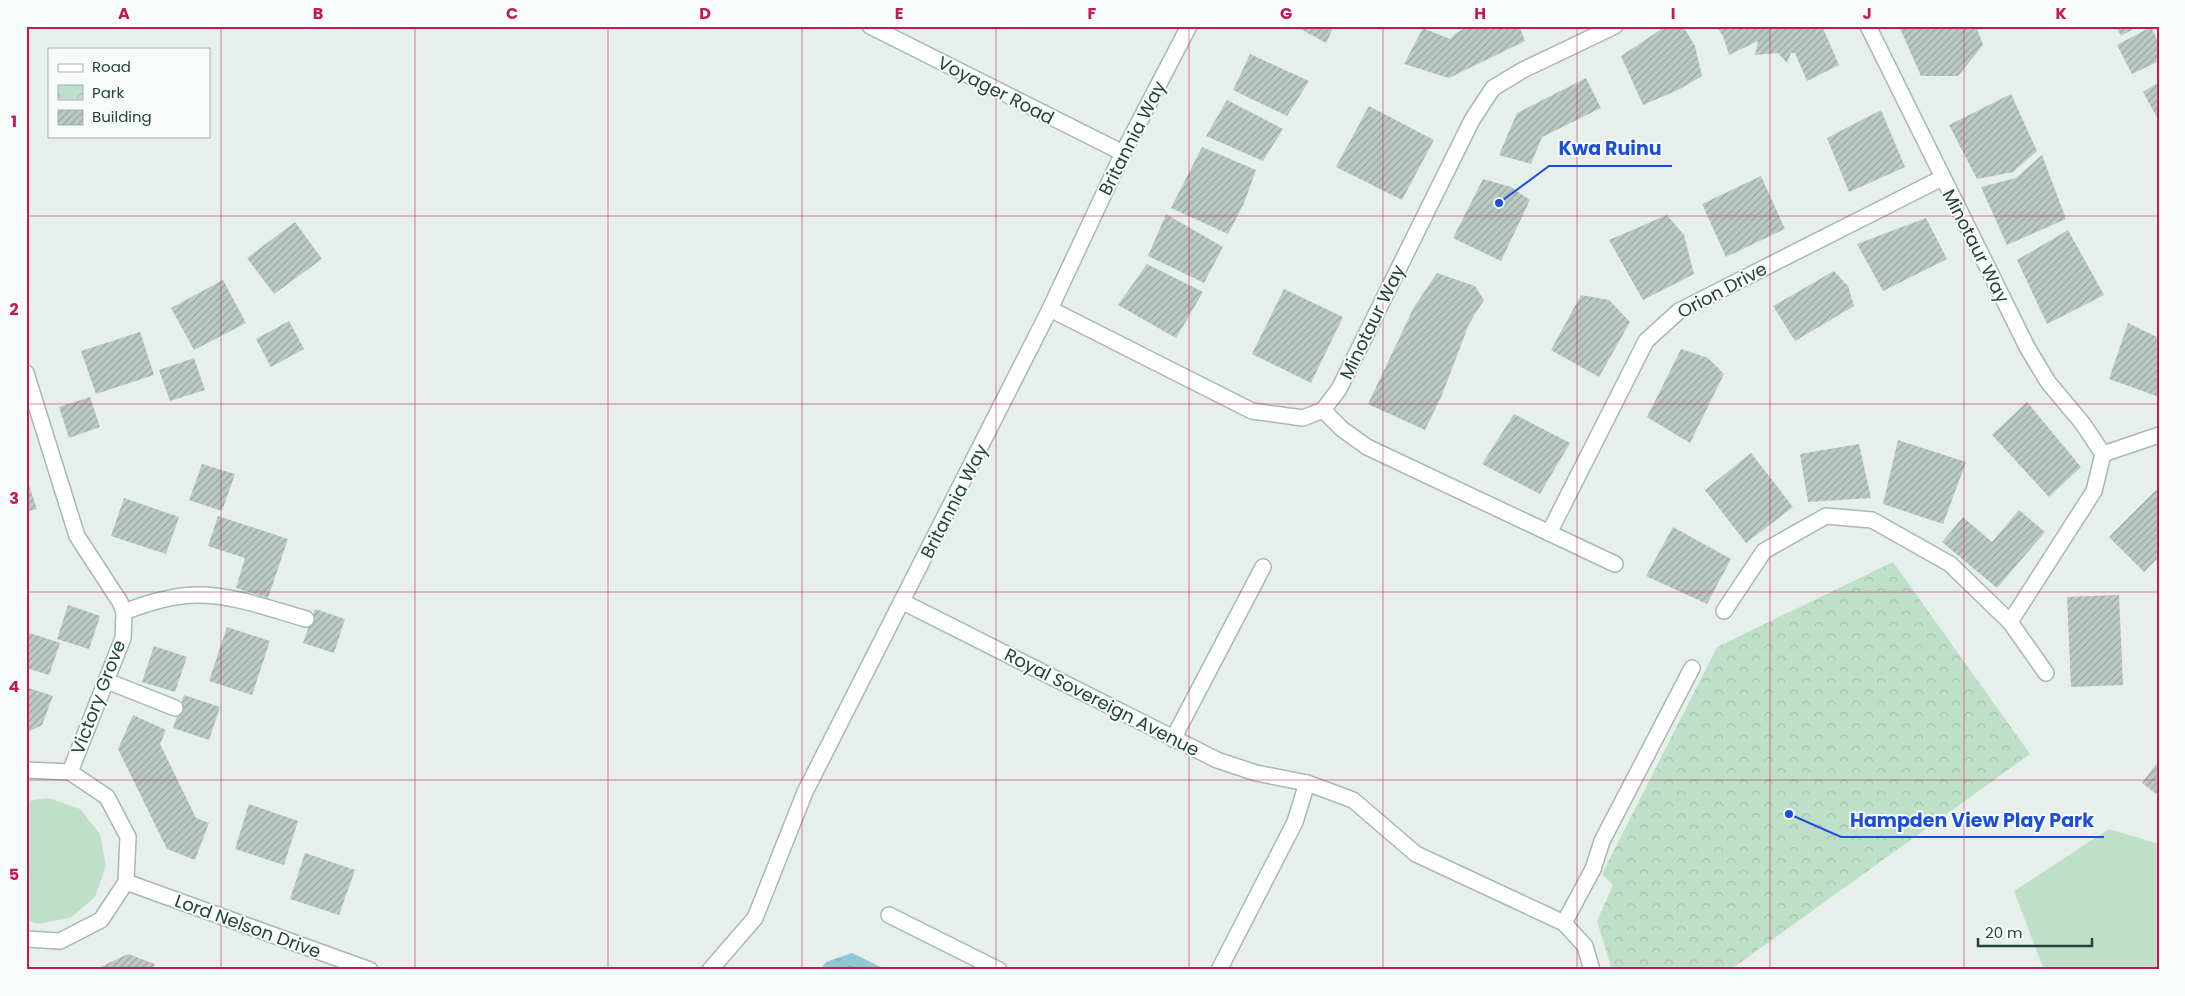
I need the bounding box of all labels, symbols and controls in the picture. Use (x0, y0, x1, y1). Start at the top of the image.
text: A (118, 2, 130, 25)
text: B (313, 2, 323, 25)
text: C (506, 2, 518, 25)
text: D (699, 2, 711, 25)
text: E (895, 2, 903, 25)
text: F (1088, 2, 1097, 25)
text: G (1280, 2, 1292, 25)
text: H (1474, 2, 1486, 25)
text: I (1671, 2, 1675, 25)
text: J (1862, 2, 1872, 25)
text: K (2055, 2, 2067, 25)
legend (48, 48, 210, 138)
street label: Voyager Road (933, 50, 1059, 130)
text: Road (92, 56, 131, 77)
street label: Britannia Way (1092, 77, 1172, 199)
text: Park (92, 82, 124, 103)
text: Building (92, 106, 152, 127)
text: 1 (11, 110, 17, 133)
callout: Kwa Ruinu (1549, 132, 1672, 166)
text: Kwa Ruinu (1558, 135, 1662, 162)
street label: Minotaur Way (1937, 185, 2015, 307)
street label: Orion Drive (1673, 256, 1771, 324)
street label: Minotaur Way (1333, 261, 1411, 383)
text: 2 (9, 298, 19, 321)
street label: Britannia Way (914, 440, 994, 562)
text: 3 (9, 487, 19, 510)
street label: Victory Grove (65, 636, 131, 758)
street label: Royal Sovereign Avenue (1000, 642, 1204, 762)
text: 4 (9, 675, 20, 698)
callout: Hampden View Play Park (1841, 803, 2104, 837)
text: Hampden View Play Park (1850, 807, 2094, 834)
text: 5 (9, 863, 19, 886)
street label: Lord Nelson Drive (172, 888, 324, 964)
scale bar (1978, 916, 2091, 948)
text: 20 m (1985, 922, 2023, 943)

